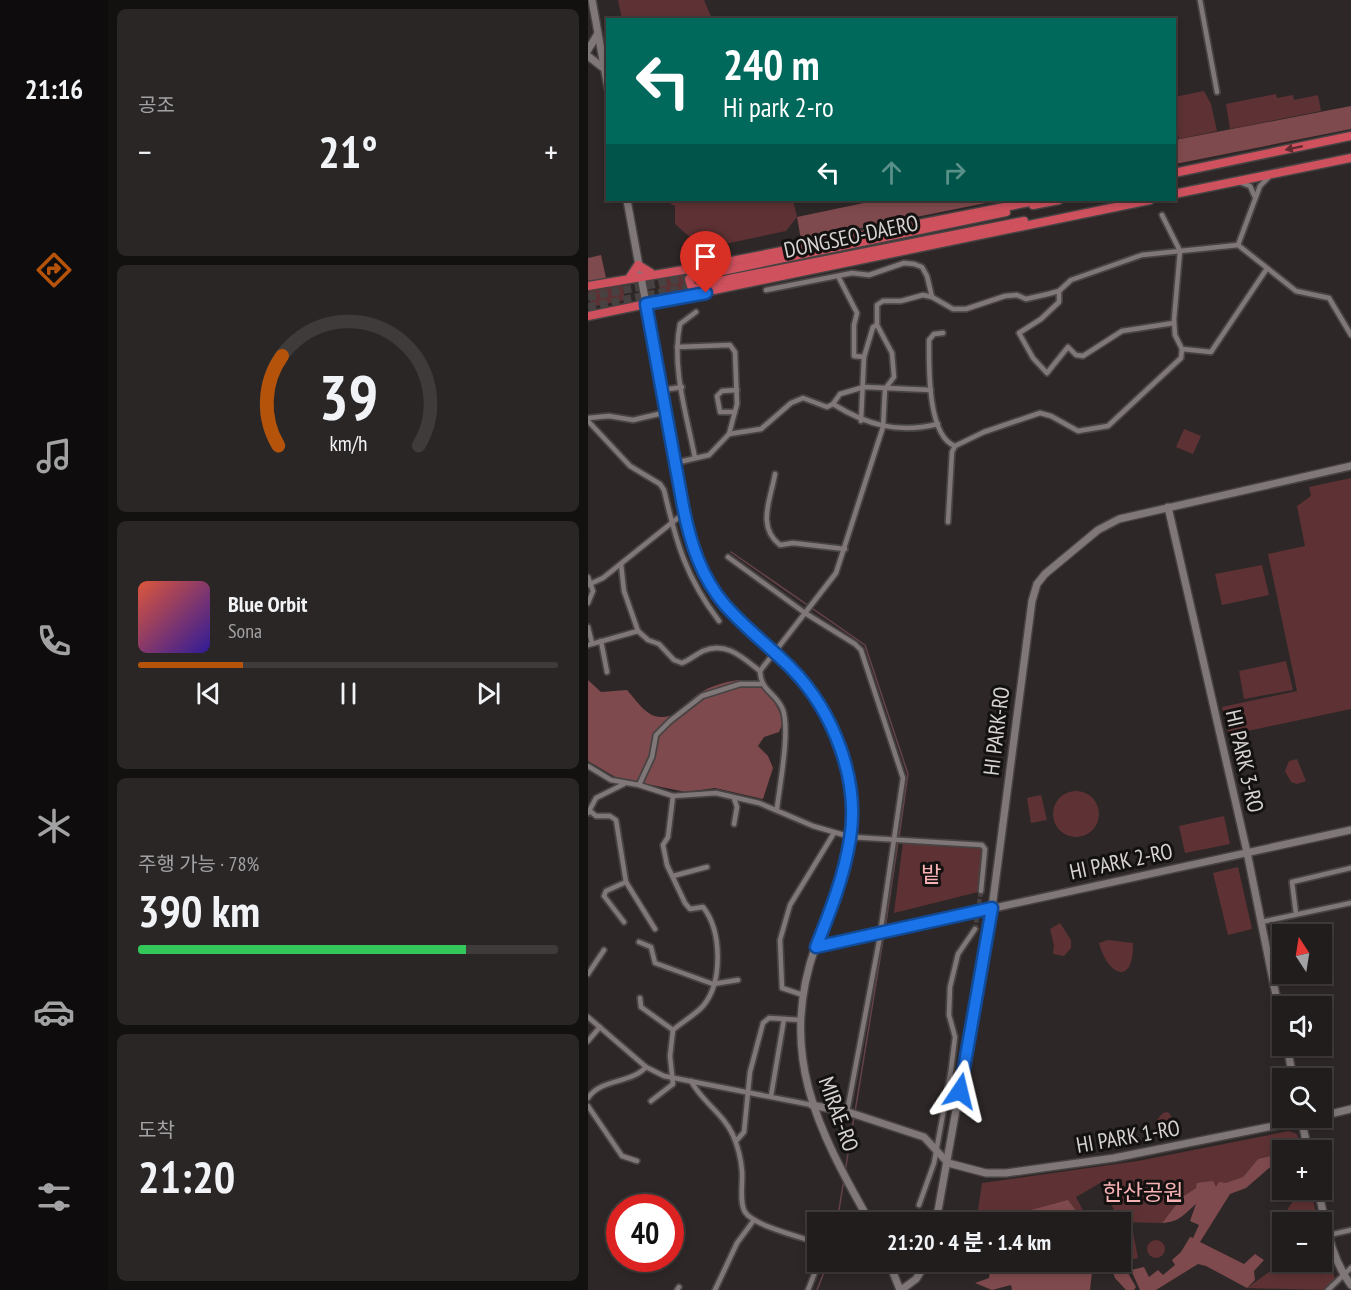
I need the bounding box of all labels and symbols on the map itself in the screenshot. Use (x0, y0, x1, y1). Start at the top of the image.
one-way arrow (1284, 144, 1303, 153)
street label: DONGSEO-DAERO (781, 208, 921, 264)
pin (680, 231, 731, 293)
street label: HI PARK-RO (977, 685, 1015, 777)
street label: HI PARK 3-RO (1220, 707, 1270, 815)
street label: HI PARK 2-RO (1067, 836, 1175, 886)
park label: 밭 (921, 860, 941, 888)
north arrow (1272, 924, 1332, 984)
position arrow (928, 1059, 992, 1123)
street label: MIRAE-RO (813, 1073, 865, 1155)
street label: HI PARK 1-RO (1074, 1113, 1182, 1159)
park label: 한산공원 (1103, 1178, 1183, 1206)
speed limit sign: 40 (606, 1194, 684, 1272)

